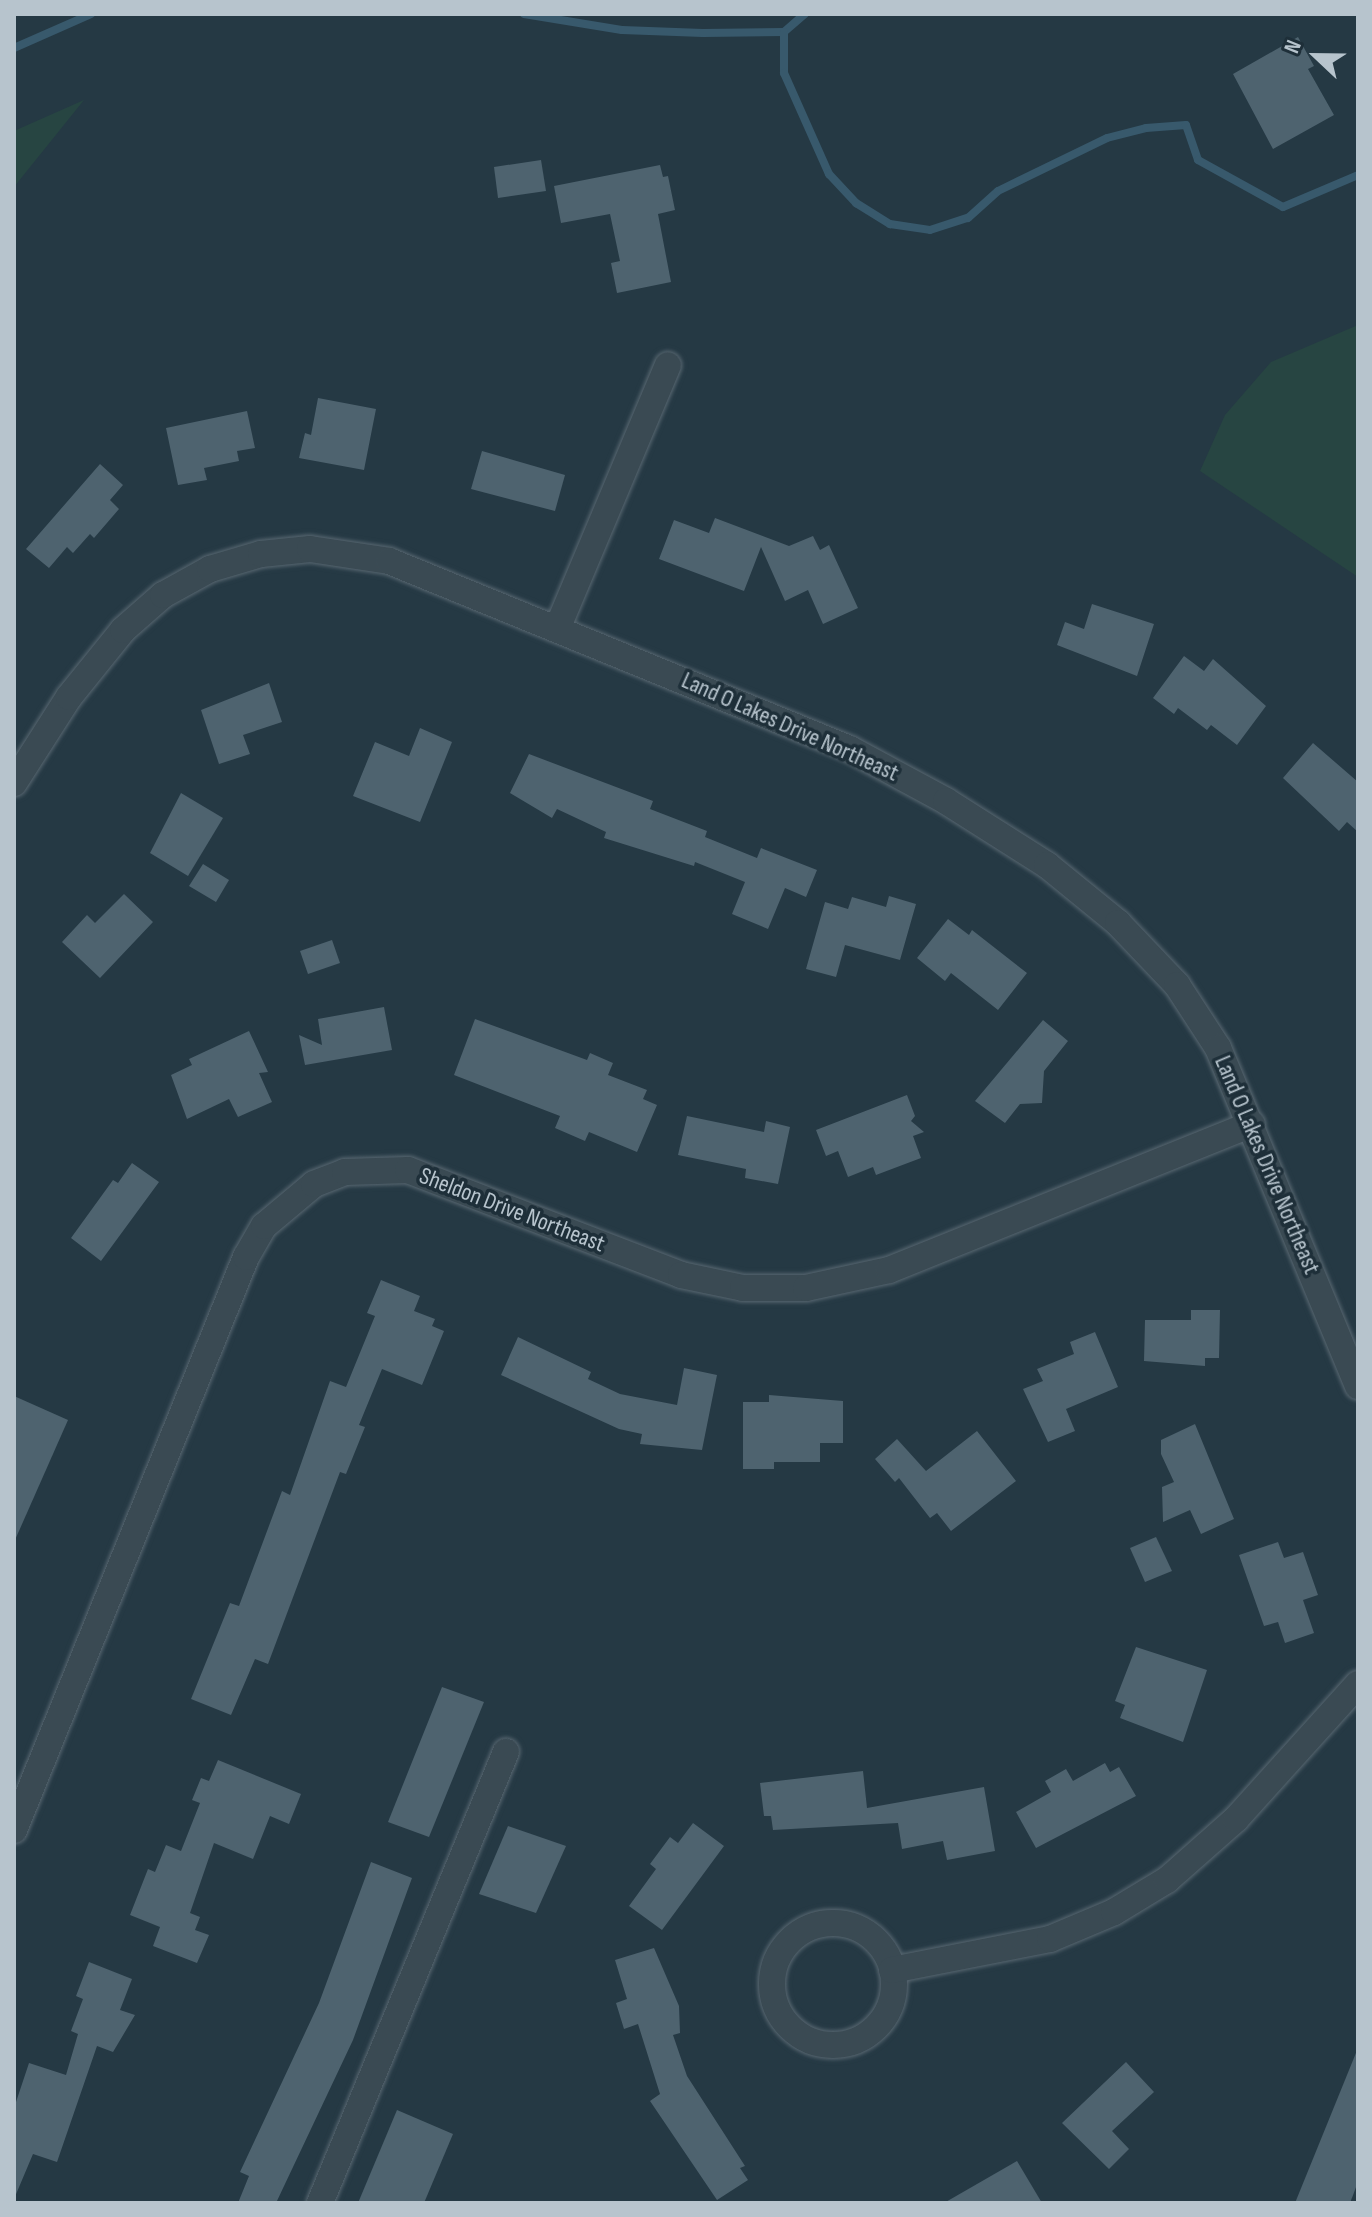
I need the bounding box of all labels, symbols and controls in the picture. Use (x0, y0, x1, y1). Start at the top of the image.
north arrow (1276, 16, 1356, 96)
text: N (1279, 36, 1308, 57)
street label: Land O Lakes Drive Northeast (677, 666, 903, 788)
street label: Land O Lakes Drive Northeast (1208, 1052, 1326, 1278)
street label: Sheldon Drive Northeast (415, 1161, 609, 1259)

